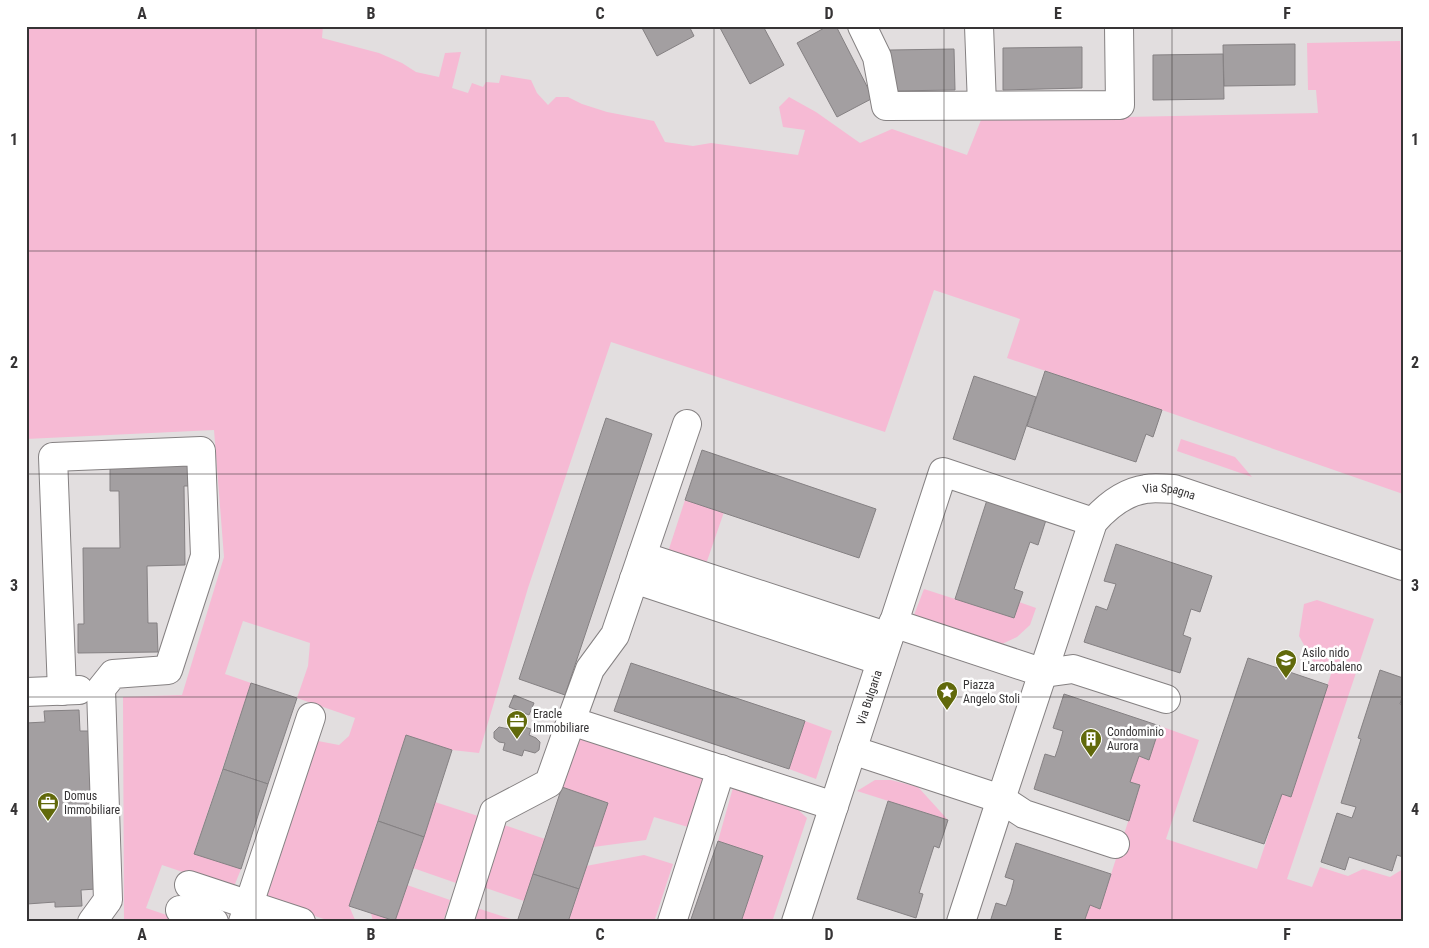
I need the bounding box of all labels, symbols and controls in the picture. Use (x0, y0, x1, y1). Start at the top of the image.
text: A (137, 4, 147, 23)
text: B (367, 4, 376, 23)
text: C (595, 4, 605, 23)
text: D (824, 4, 834, 23)
text: E (1054, 4, 1062, 23)
text: F (1283, 4, 1291, 23)
text: 1 (10, 130, 18, 149)
text: 1 (1411, 130, 1419, 149)
text: 2 (10, 353, 18, 372)
text: 2 (1411, 353, 1419, 372)
street label: Via Spagna (1141, 481, 1197, 503)
text: 3 (10, 576, 18, 595)
text: 3 (1411, 576, 1419, 595)
place label: Asilo nido L'arcobaleno (1302, 646, 1362, 674)
school or university icon: Asilo nido L'arcobaleno (1274, 648, 1298, 679)
street label: Via Bulgaria (854, 668, 885, 727)
place label: Piazza Angelo Stoli (963, 678, 1020, 706)
place icon: Piazza Angelo Stoli (935, 680, 959, 711)
place label: Eracle Immobiliare (533, 707, 590, 735)
office icon: Eracle Immobiliare (505, 709, 529, 740)
place label: Condominio Aurora (1107, 725, 1164, 753)
building icon: Condominio Aurora (1079, 727, 1103, 758)
place label: Domus Immobiliare (64, 789, 121, 817)
office icon: Domus Immobiliare (36, 791, 60, 822)
text: 4 (10, 800, 18, 819)
text: 4 (1411, 800, 1419, 819)
text: A (137, 925, 147, 944)
text: B (367, 925, 376, 944)
text: C (595, 925, 605, 944)
text: D (824, 925, 834, 944)
text: E (1054, 925, 1062, 944)
text: F (1283, 925, 1291, 944)

